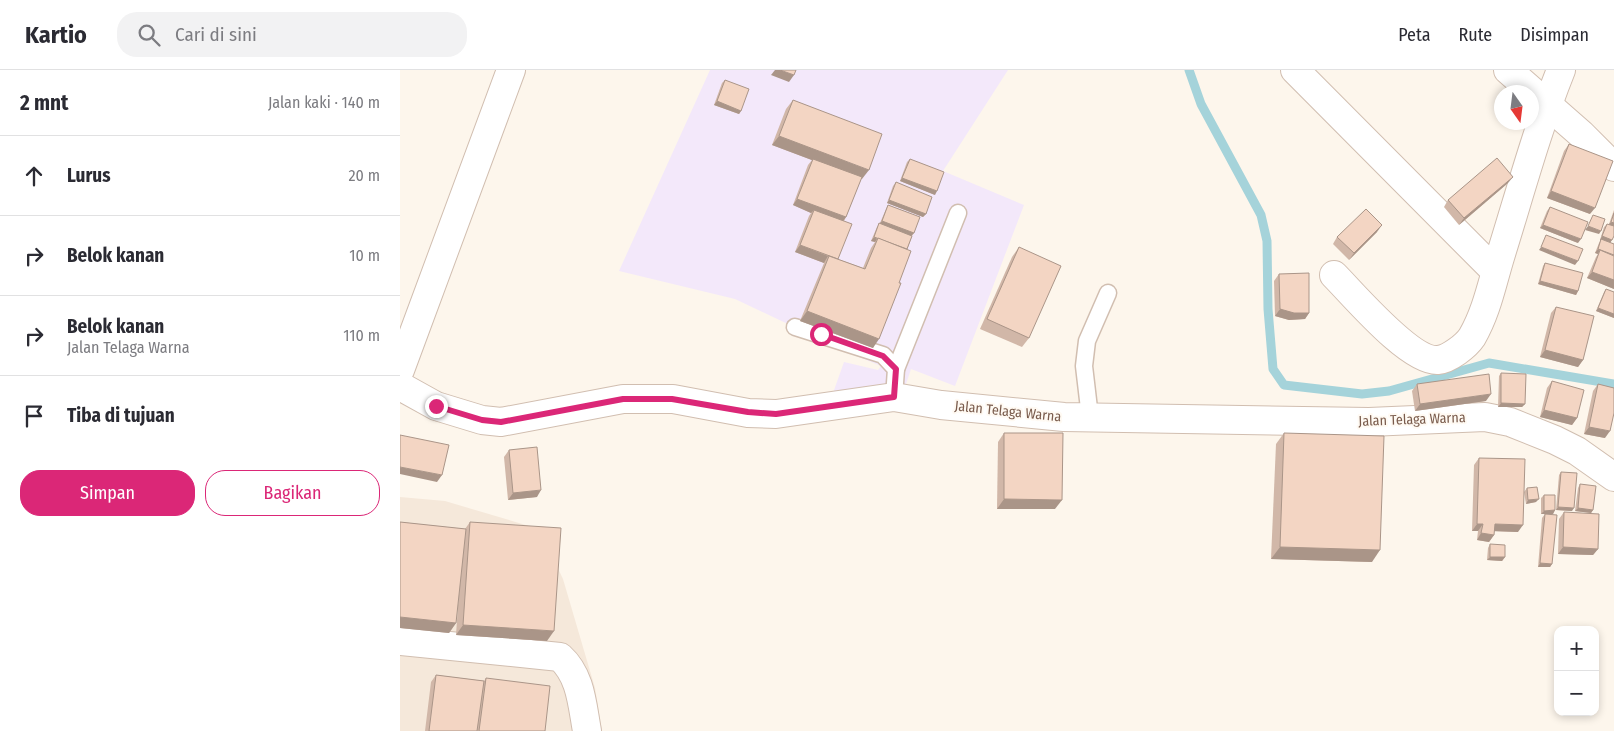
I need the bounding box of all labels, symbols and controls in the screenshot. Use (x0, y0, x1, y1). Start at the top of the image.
search box (117, 12, 467, 57)
text: Kartio (25, 21, 87, 49)
icon: search (135, 21, 163, 49)
text: Cari di sini (175, 23, 257, 46)
text: Peta (1398, 24, 1430, 46)
text: Rute (1458, 24, 1492, 46)
text: Disimpan (1520, 24, 1589, 46)
north arrow (1494, 85, 1539, 130)
text: 2 mnt (20, 90, 69, 116)
text: Jalan kaki · 140 m (268, 93, 380, 112)
icon: ahead (20, 162, 48, 190)
text: Lurus (67, 164, 111, 187)
text: 20 m (349, 166, 380, 185)
icon: right (20, 242, 48, 270)
text: Belok kanan (67, 244, 164, 267)
text: 10 m (349, 246, 380, 265)
text: Belok kanan (67, 315, 164, 338)
icon: right (20, 322, 48, 350)
route start (810, 323, 833, 346)
text: 110 m (343, 326, 380, 345)
text: Jalan Telaga Warna (67, 338, 190, 357)
route end (425, 395, 448, 418)
street label: Jalan Telaga Warna (954, 397, 1062, 426)
icon: arrive (20, 402, 48, 430)
text: Tiba di tujuan (67, 404, 175, 427)
street label: Jalan Telaga Warna (1358, 409, 1466, 430)
button: Simpan (20, 470, 195, 516)
button: Bagikan (205, 470, 380, 516)
map controls (1554, 626, 1599, 716)
button: + (1554, 626, 1599, 671)
button: − (1554, 671, 1599, 716)

